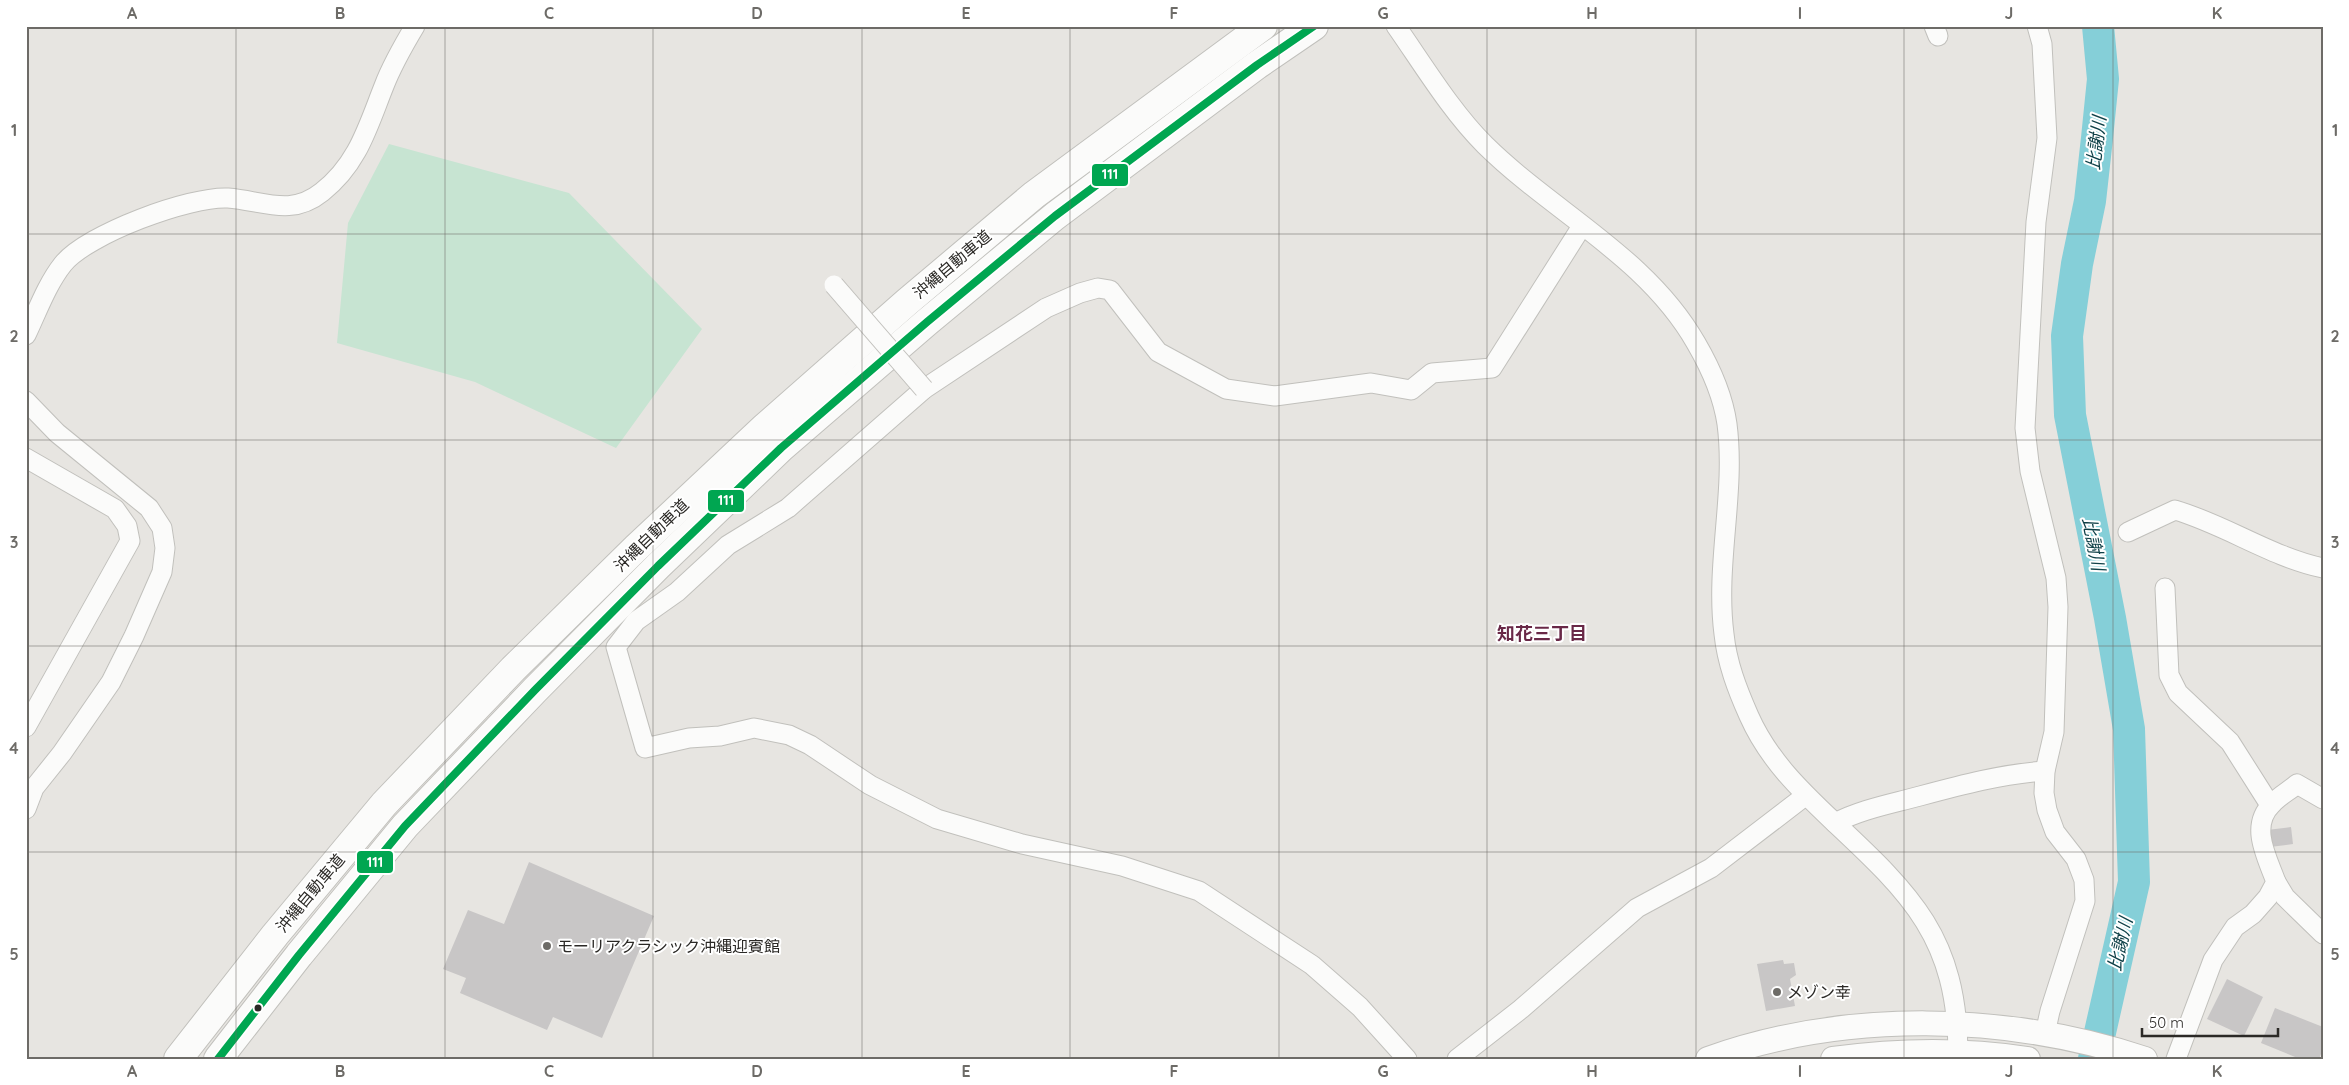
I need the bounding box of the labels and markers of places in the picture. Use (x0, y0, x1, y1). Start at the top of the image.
place label: モーリアクラシック沖縄迎賓館 (557, 936, 780, 956)
marker: モーリアクラシック沖縄迎賓館 (541, 940, 553, 952)
place label: メゾン幸 (1787, 982, 1851, 1002)
marker: メゾン幸 (1771, 986, 1783, 998)
unlabelled marker (253, 1003, 263, 1013)

